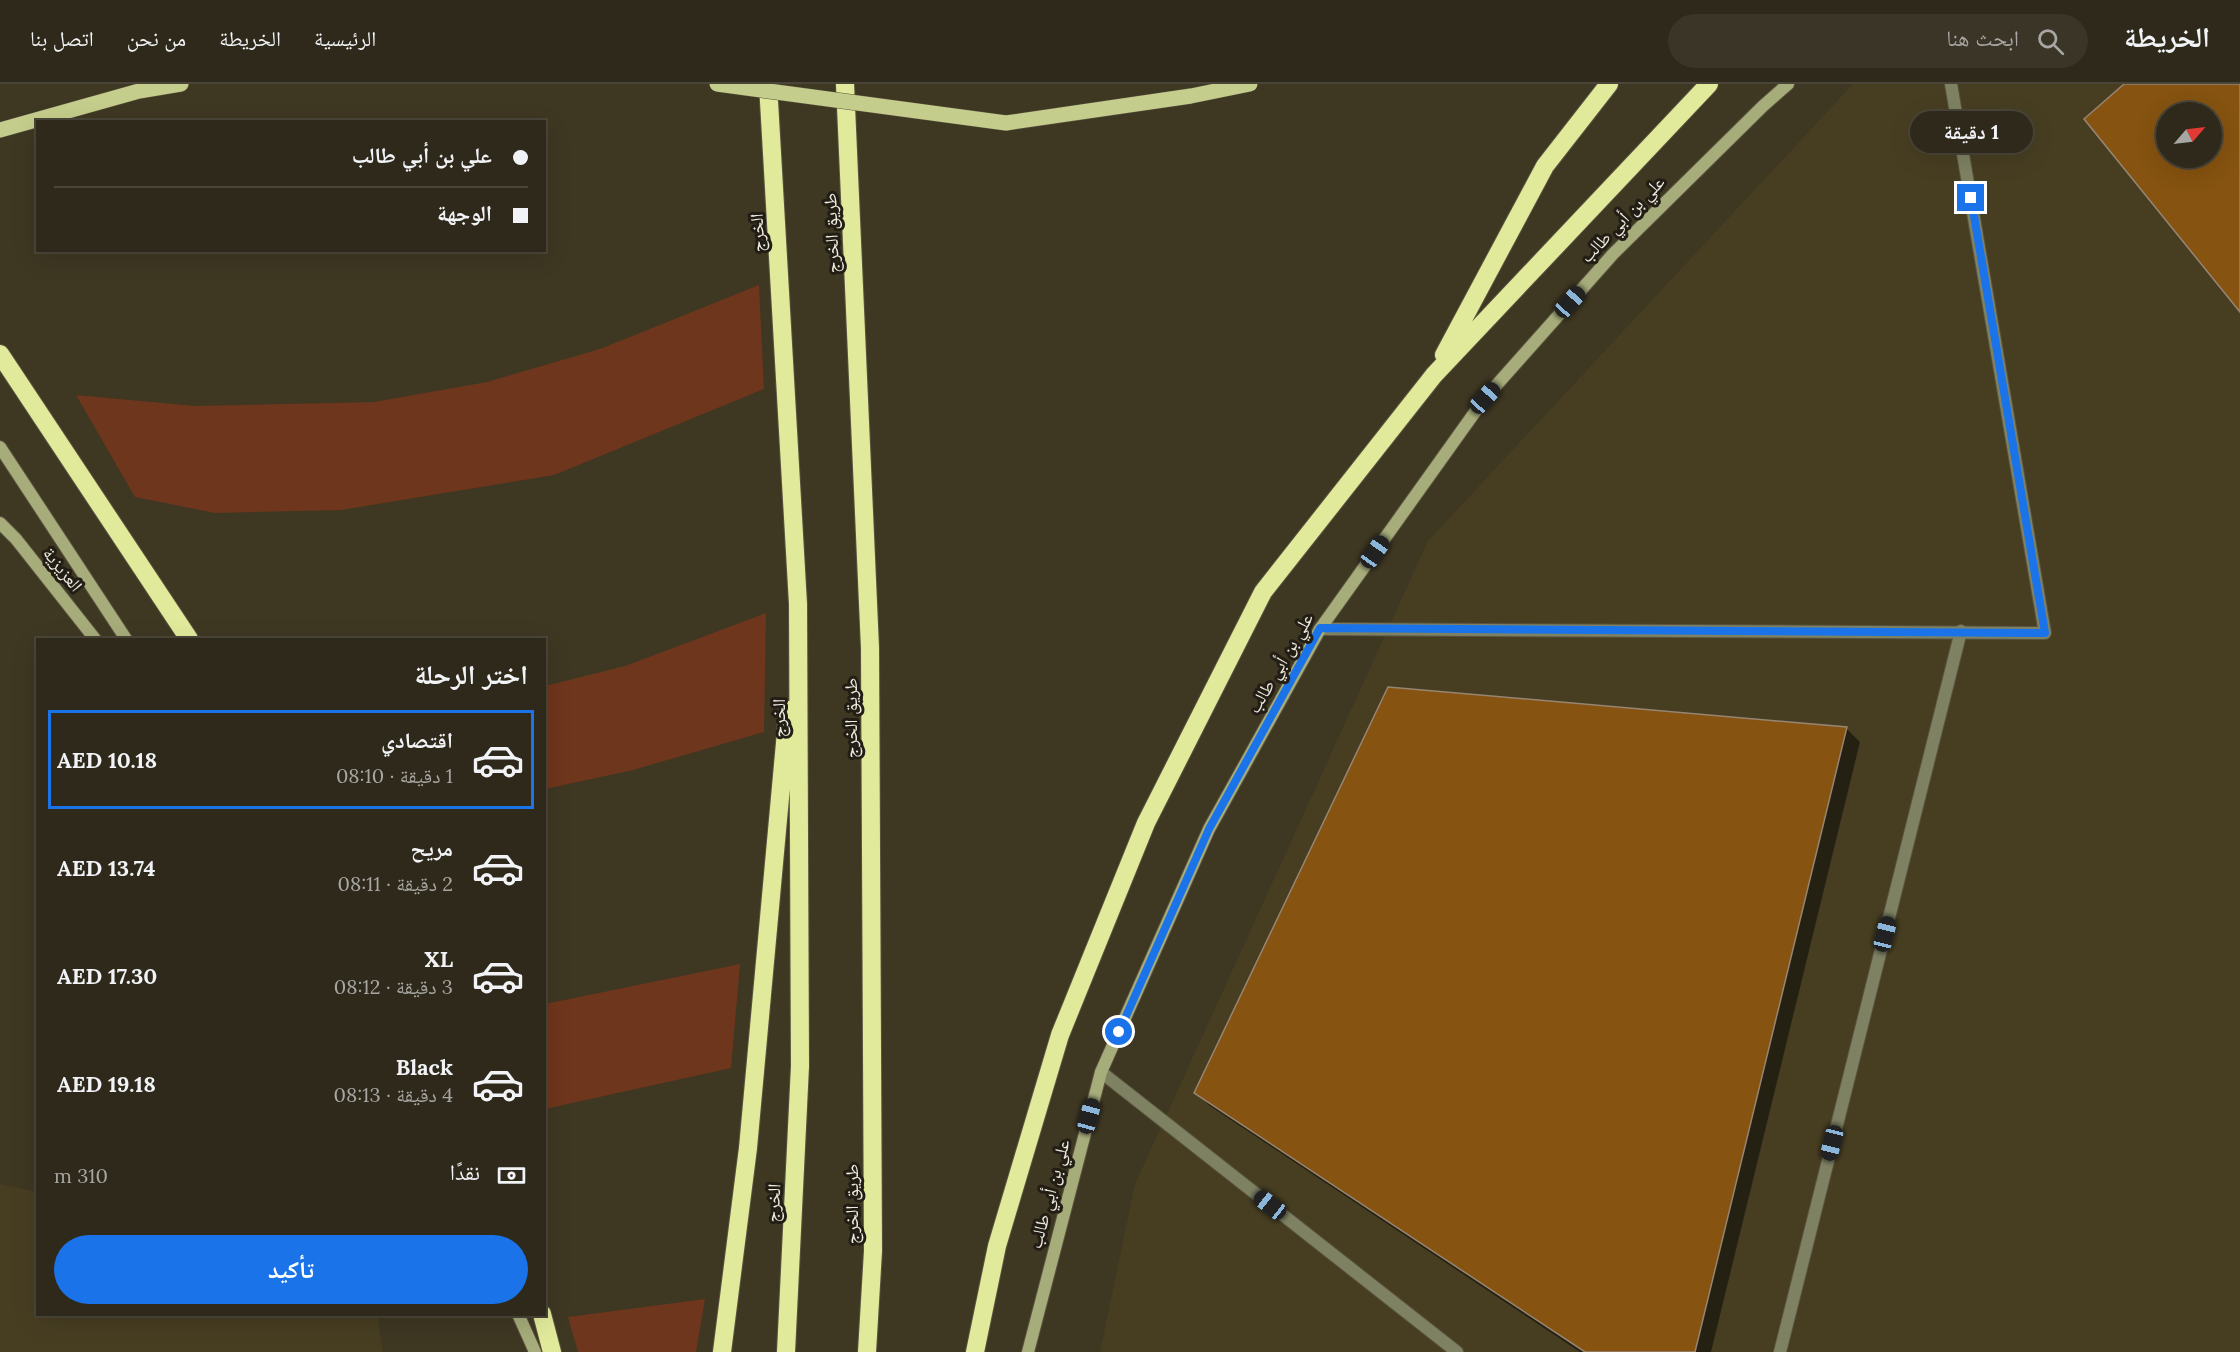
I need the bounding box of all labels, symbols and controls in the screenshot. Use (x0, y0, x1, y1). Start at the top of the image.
search box (1668, 14, 2088, 68)
text: الخريطة (2124, 19, 2210, 55)
text: ابحث هنا (1946, 24, 2019, 52)
text: اتصل بنا (30, 25, 94, 52)
text: من نحن (127, 25, 186, 52)
text: الخريطة (219, 25, 281, 52)
text: الرئيسية (314, 25, 376, 52)
icon: search (2034, 25, 2067, 58)
north arrow (2156, 102, 2222, 168)
map controls (2156, 102, 2222, 168)
callout: 1 دقيقة (1910, 111, 2032, 153)
text: 1 دقيقة (1944, 119, 1999, 144)
text: علي بن أبي طالب (352, 141, 492, 169)
street label: علي بن أبي طالب (1575, 171, 1672, 270)
route end (1957, 184, 1984, 211)
street label: طريق الخرج (818, 192, 845, 274)
text: الوجهة (437, 199, 492, 227)
street label: الخرج (745, 213, 770, 253)
car (1551, 283, 1589, 321)
car (1466, 379, 1504, 417)
car (1357, 532, 1393, 572)
street label: العزيزية (38, 542, 88, 596)
street label: علي بن أبي طالب (1242, 609, 1321, 719)
text: اختر الرحلة (414, 657, 528, 691)
street label: طريق الخرج (839, 678, 863, 758)
street label: الخرج (767, 699, 791, 737)
text: اقتصادي (381, 726, 453, 754)
icon: car (471, 733, 525, 787)
text: AED 10.18 (57, 746, 157, 774)
text: 1 دقيقة · 08:10 (336, 763, 453, 788)
text: مريح (410, 834, 453, 862)
icon: car (471, 841, 525, 895)
text: AED 13.74 (57, 854, 156, 882)
text: 2 دقيقة · 08:11 (338, 871, 453, 896)
car (1872, 914, 1898, 954)
text: XL (424, 945, 453, 973)
icon: car (471, 949, 525, 1003)
text: AED 17.30 (57, 962, 157, 990)
text: 3 دقيقة · 08:12 (334, 974, 453, 999)
route start (1105, 1018, 1132, 1045)
text: Black (396, 1053, 453, 1081)
icon: car (471, 1057, 525, 1111)
text: AED 19.18 (57, 1070, 156, 1098)
text: 4 دقيقة · 08:13 (334, 1082, 453, 1107)
car (1076, 1096, 1102, 1136)
car (1819, 1123, 1845, 1163)
street label: علي بن أبي طالب (1023, 1137, 1078, 1252)
text: نقدًا (450, 1158, 480, 1186)
icon: cash (495, 1159, 528, 1192)
text: 310 m (54, 1163, 108, 1188)
street label: طريق الخرج (840, 1164, 864, 1244)
street label: الخرج (761, 1183, 786, 1223)
car (1250, 1187, 1290, 1223)
button: تأكيد (54, 1235, 528, 1304)

